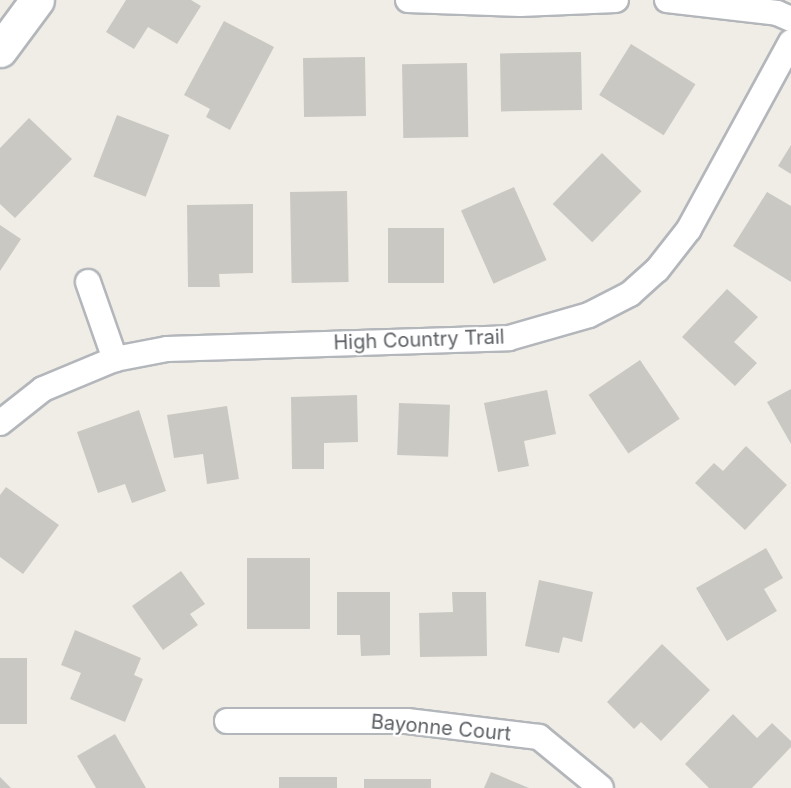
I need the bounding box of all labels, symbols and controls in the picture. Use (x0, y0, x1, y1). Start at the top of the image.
street label: High Country Trail (333, 325, 505, 355)
street label: Bayonne Court (370, 710, 512, 746)

